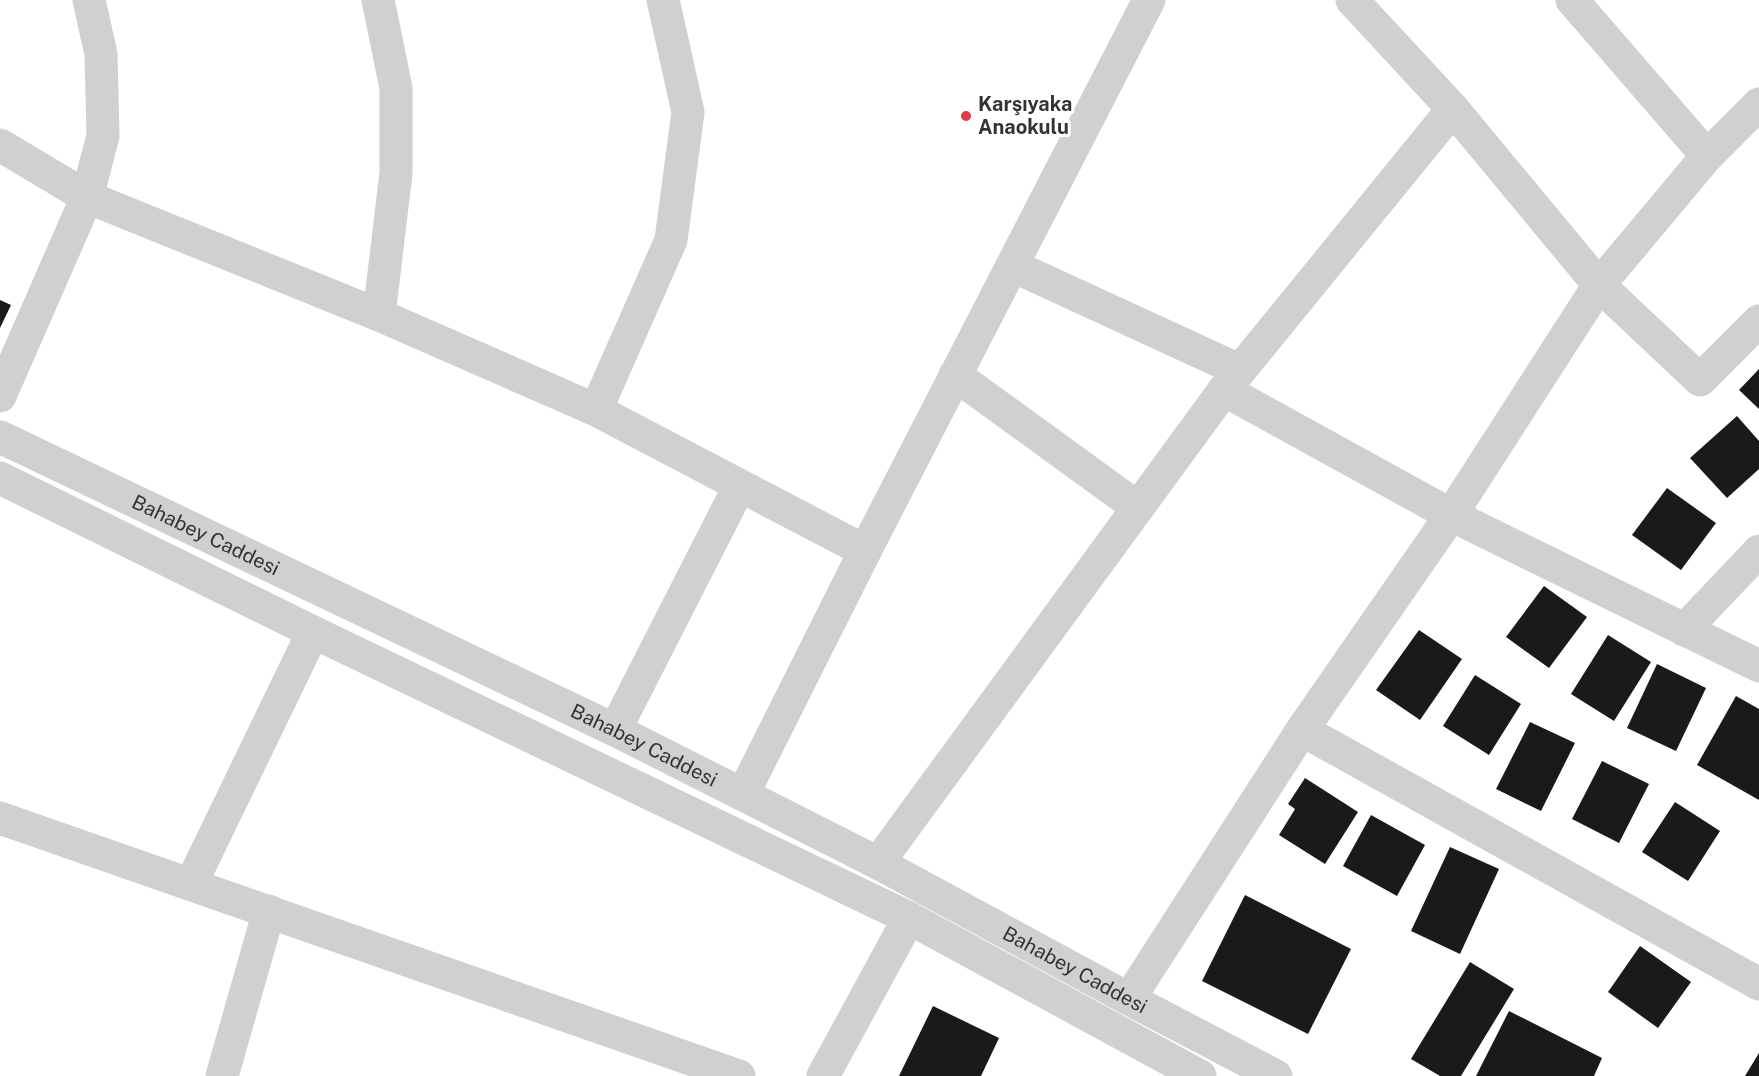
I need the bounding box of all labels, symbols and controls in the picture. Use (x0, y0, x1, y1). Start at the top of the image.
place label: Karşıyaka Anaokulu (978, 92, 1072, 139)
marker: Karşıyaka Anaokulu (959, 109, 973, 123)
street label: Bahabey Caddesi (128, 490, 283, 580)
street label: Bahabey Caddesi (567, 699, 721, 792)
street label: Bahabey Caddesi (999, 921, 1151, 1018)

